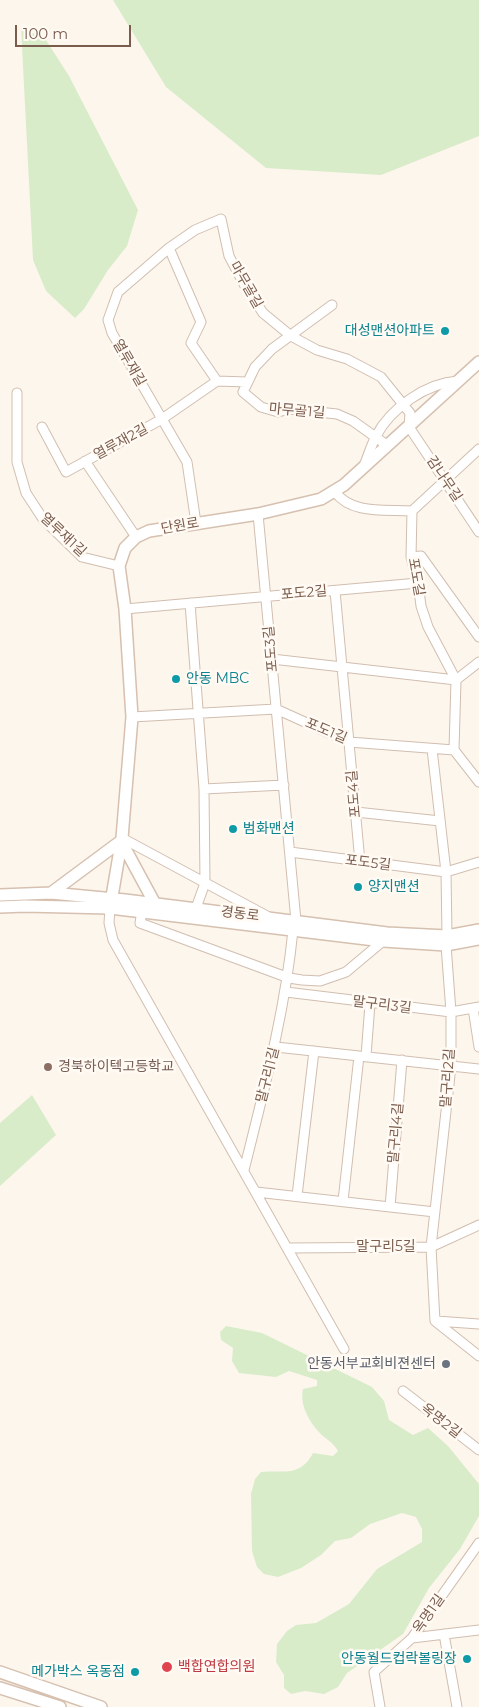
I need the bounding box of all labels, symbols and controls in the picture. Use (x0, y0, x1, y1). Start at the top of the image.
scale bar (18, 15, 134, 47)
text: 100 m (23, 24, 68, 43)
street label: 마무골길 (226, 258, 266, 312)
place label: 대성맨션아파트 (345, 323, 435, 339)
marker: 대성맨션아파트 (439, 325, 451, 337)
street label: 열루재길 (109, 336, 149, 390)
street label: 마무골1길 (268, 400, 326, 422)
street label: 열루재2길 (91, 420, 151, 464)
street label: 감나무길 (423, 453, 465, 505)
street label: 열루재1길 (37, 510, 89, 560)
street label: 단원로 (160, 514, 200, 538)
street label: 포도길 (404, 557, 428, 597)
street label: 포도2길 (280, 583, 328, 603)
street label: 포도3길 (261, 625, 281, 673)
place label: 안동 MBC (186, 671, 249, 687)
marker: 안동 MBC (170, 673, 182, 685)
street label: 포도1길 (303, 715, 349, 747)
street label: 포도4길 (344, 769, 364, 819)
place label: 범화맨션 (243, 821, 295, 837)
marker: 범화맨션 (227, 823, 239, 835)
street label: 포도5길 (344, 852, 392, 874)
place label: 양지맨션 (368, 879, 420, 895)
marker: 양지맨션 (352, 881, 364, 893)
street label: 경동로 (220, 903, 260, 925)
street label: 말구리3길 (351, 993, 413, 1017)
street label: 말구리1길 (253, 1046, 283, 1104)
street label: 말구리2길 (438, 1048, 458, 1108)
place label: 경북하이텍고등학교 (58, 1059, 174, 1075)
marker: 경북하이텍고등학교 (42, 1061, 54, 1073)
street label: 말구리4길 (385, 1102, 407, 1164)
street label: 말구리5길 (356, 1239, 416, 1255)
place label: 안동서부교회비젼센터 (307, 1356, 436, 1372)
marker: 안동서부교회비젼센터 (440, 1358, 452, 1370)
street label: 옥명2길 (417, 1400, 465, 1442)
street label: 옥명1길 (410, 1591, 448, 1637)
place label: 안동월드컵락볼링장 (341, 1651, 457, 1667)
marker: 안동월드컵락볼링장 (461, 1653, 473, 1665)
place label: 백합연합의원 (178, 1659, 255, 1675)
marker: 백합연합의원 (160, 1660, 174, 1674)
place label: 메가박스 옥동점 (31, 1664, 125, 1680)
marker: 메가박스 옥동점 (129, 1666, 141, 1678)

